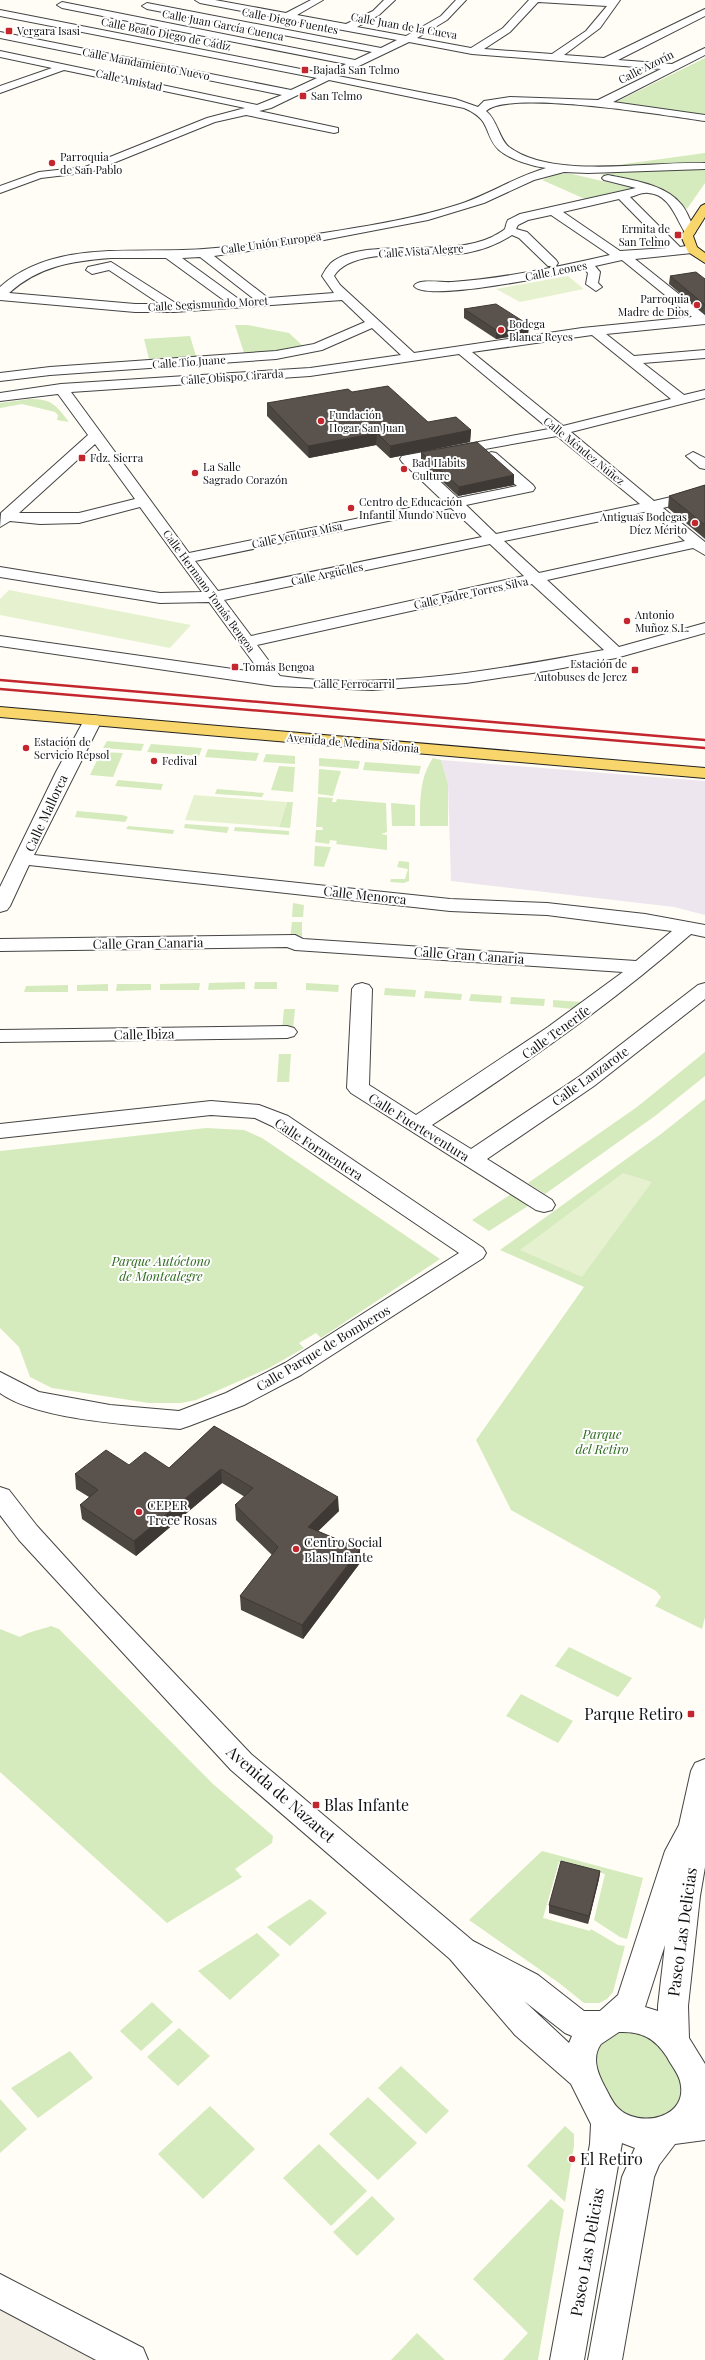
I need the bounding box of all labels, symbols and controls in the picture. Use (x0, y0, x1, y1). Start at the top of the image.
street label: Calle Diego Fuentes (241, 4, 340, 37)
street label: Calle Juan García Cuenca (161, 5, 286, 44)
street label: Calle Juan de la Cueva (350, 9, 459, 42)
street label: Calle Beato Diego de Cádiz (100, 14, 232, 53)
place label: Vergara Isasi (16, 23, 80, 38)
marker: Vergara Isasi (4, 26, 14, 36)
street label: Calle Mandamiento Nuevo (81, 44, 211, 83)
street label: Calle Azorín (616, 46, 676, 87)
place label: Bajada San Telmo (313, 62, 400, 77)
street label: Calle Amistad (94, 65, 164, 94)
marker: Bajada San Telmo (300, 65, 310, 75)
place label: San Telmo (311, 88, 362, 103)
marker: San Telmo (298, 91, 308, 101)
place label: Parroquia de San Pablo (60, 149, 122, 177)
marker: Parroquia de San Pablo (47, 158, 57, 168)
place label: Ermita de San Telmo (619, 221, 670, 249)
street label: Calle Unión Europea (220, 228, 323, 257)
marker: Ermita de San Telmo (673, 230, 683, 240)
street label: Calle Vista Alegre (378, 240, 464, 261)
street label: Calle Leones (524, 257, 588, 284)
place label: Parroquia Madre de Dios (618, 291, 690, 319)
street label: Calle Segismundo Moret (147, 293, 269, 314)
marker: Parroquia Madre de Dios (692, 300, 702, 310)
place label: Bodega Blanca Reyes (509, 316, 573, 344)
marker: Bodega Blanca Reyes (496, 325, 506, 335)
street label: Calle Tío Juane (152, 351, 227, 372)
street label: Calle Obispo Cirarda (180, 365, 284, 388)
place label: Fundación Hogar San Juan (329, 407, 405, 435)
street label: Calle Méndez Núñez (541, 413, 628, 488)
marker: Fundación Hogar San Juan (316, 416, 326, 426)
place label: Fdz. Sierra (90, 450, 144, 465)
marker: Fdz. Sierra (77, 453, 87, 463)
place label: Bad Habits Culture (412, 455, 466, 483)
place label: La Salle Sagrado Corazón (203, 459, 288, 487)
marker: Bad Habits Culture (399, 464, 409, 474)
marker: La Salle Sagrado Corazón (190, 468, 200, 478)
place label: Centro de Educación Infantil Mundo Nuevo (359, 494, 466, 522)
marker: Centro de Educación Infantil Mundo Nuevo (346, 503, 356, 513)
place label: Antiguas Bodegas Díez Mérito (599, 509, 687, 537)
street label: Calle Ventura Misa (250, 518, 344, 551)
marker: Antiguas Bodegas Díez Mérito (690, 518, 700, 528)
street label: Calle Hermano Tomás Bengoa (160, 527, 259, 655)
street label: Calle Argüelles (289, 559, 364, 588)
street label: Calle Padre Torres Silva (412, 573, 530, 612)
place label: Antonio Muñoz S.L. (634, 607, 690, 635)
marker: Antonio Muñoz S.L. (622, 616, 632, 626)
place label: Estación de Autobuses de Jerez (533, 656, 627, 684)
place label: Tomás Bengoa (243, 659, 315, 674)
marker: Tomás Bengoa (230, 662, 240, 672)
marker: Estación de Autobuses de Jerez (630, 665, 640, 675)
street label: Calle Ferrocarril (313, 676, 395, 691)
street label: Avenida de Medina Sidonia (285, 729, 420, 756)
place label: Estación de Servicio Repsol (34, 734, 109, 762)
marker: Estación de Servicio Repsol (21, 743, 31, 753)
place label: Fedival (162, 753, 197, 768)
marker: Fedival (149, 756, 159, 766)
street label: Calle Mallorca (20, 771, 71, 854)
street label: Calle Menorca (323, 882, 408, 907)
street label: Calle Gran Canaria (93, 933, 204, 952)
street label: Calle Gran Canaria (413, 942, 525, 967)
street label: Calle Tenerife (518, 1001, 594, 1062)
street label: Calle Ibiza (113, 1024, 175, 1043)
street label: Calle Lanzarote (548, 1042, 632, 1109)
street label: Calle Fuerteventura (366, 1089, 473, 1165)
street label: Calle Formentera (272, 1114, 367, 1184)
park label: Parque Autóctono de Montealegre (111, 1252, 210, 1284)
street label: Calle Parque de Bomberos (253, 1301, 393, 1394)
park label: Parque del Retiro (575, 1425, 629, 1457)
place label: CEPER Trece Rosas (147, 1496, 217, 1528)
marker: CEPER Trece Rosas (134, 1507, 144, 1517)
place label: Centro Social Blas Infante (304, 1533, 383, 1565)
marker: Centro Social Blas Infante (291, 1544, 301, 1554)
place label: Parque Retiro (584, 1703, 683, 1724)
marker: Parque Retiro (686, 1709, 696, 1719)
street label: Avenida de Nazaret (222, 1740, 340, 1847)
place label: Blas Infante (324, 1794, 409, 1815)
marker: Blas Infante (311, 1800, 321, 1810)
street label: Paseo Las Delicias (662, 1866, 701, 1998)
place label: El Retiro (580, 2148, 643, 2169)
marker: El Retiro (567, 2154, 577, 2164)
street label: Paseo Las Delicias (565, 2186, 608, 2318)

